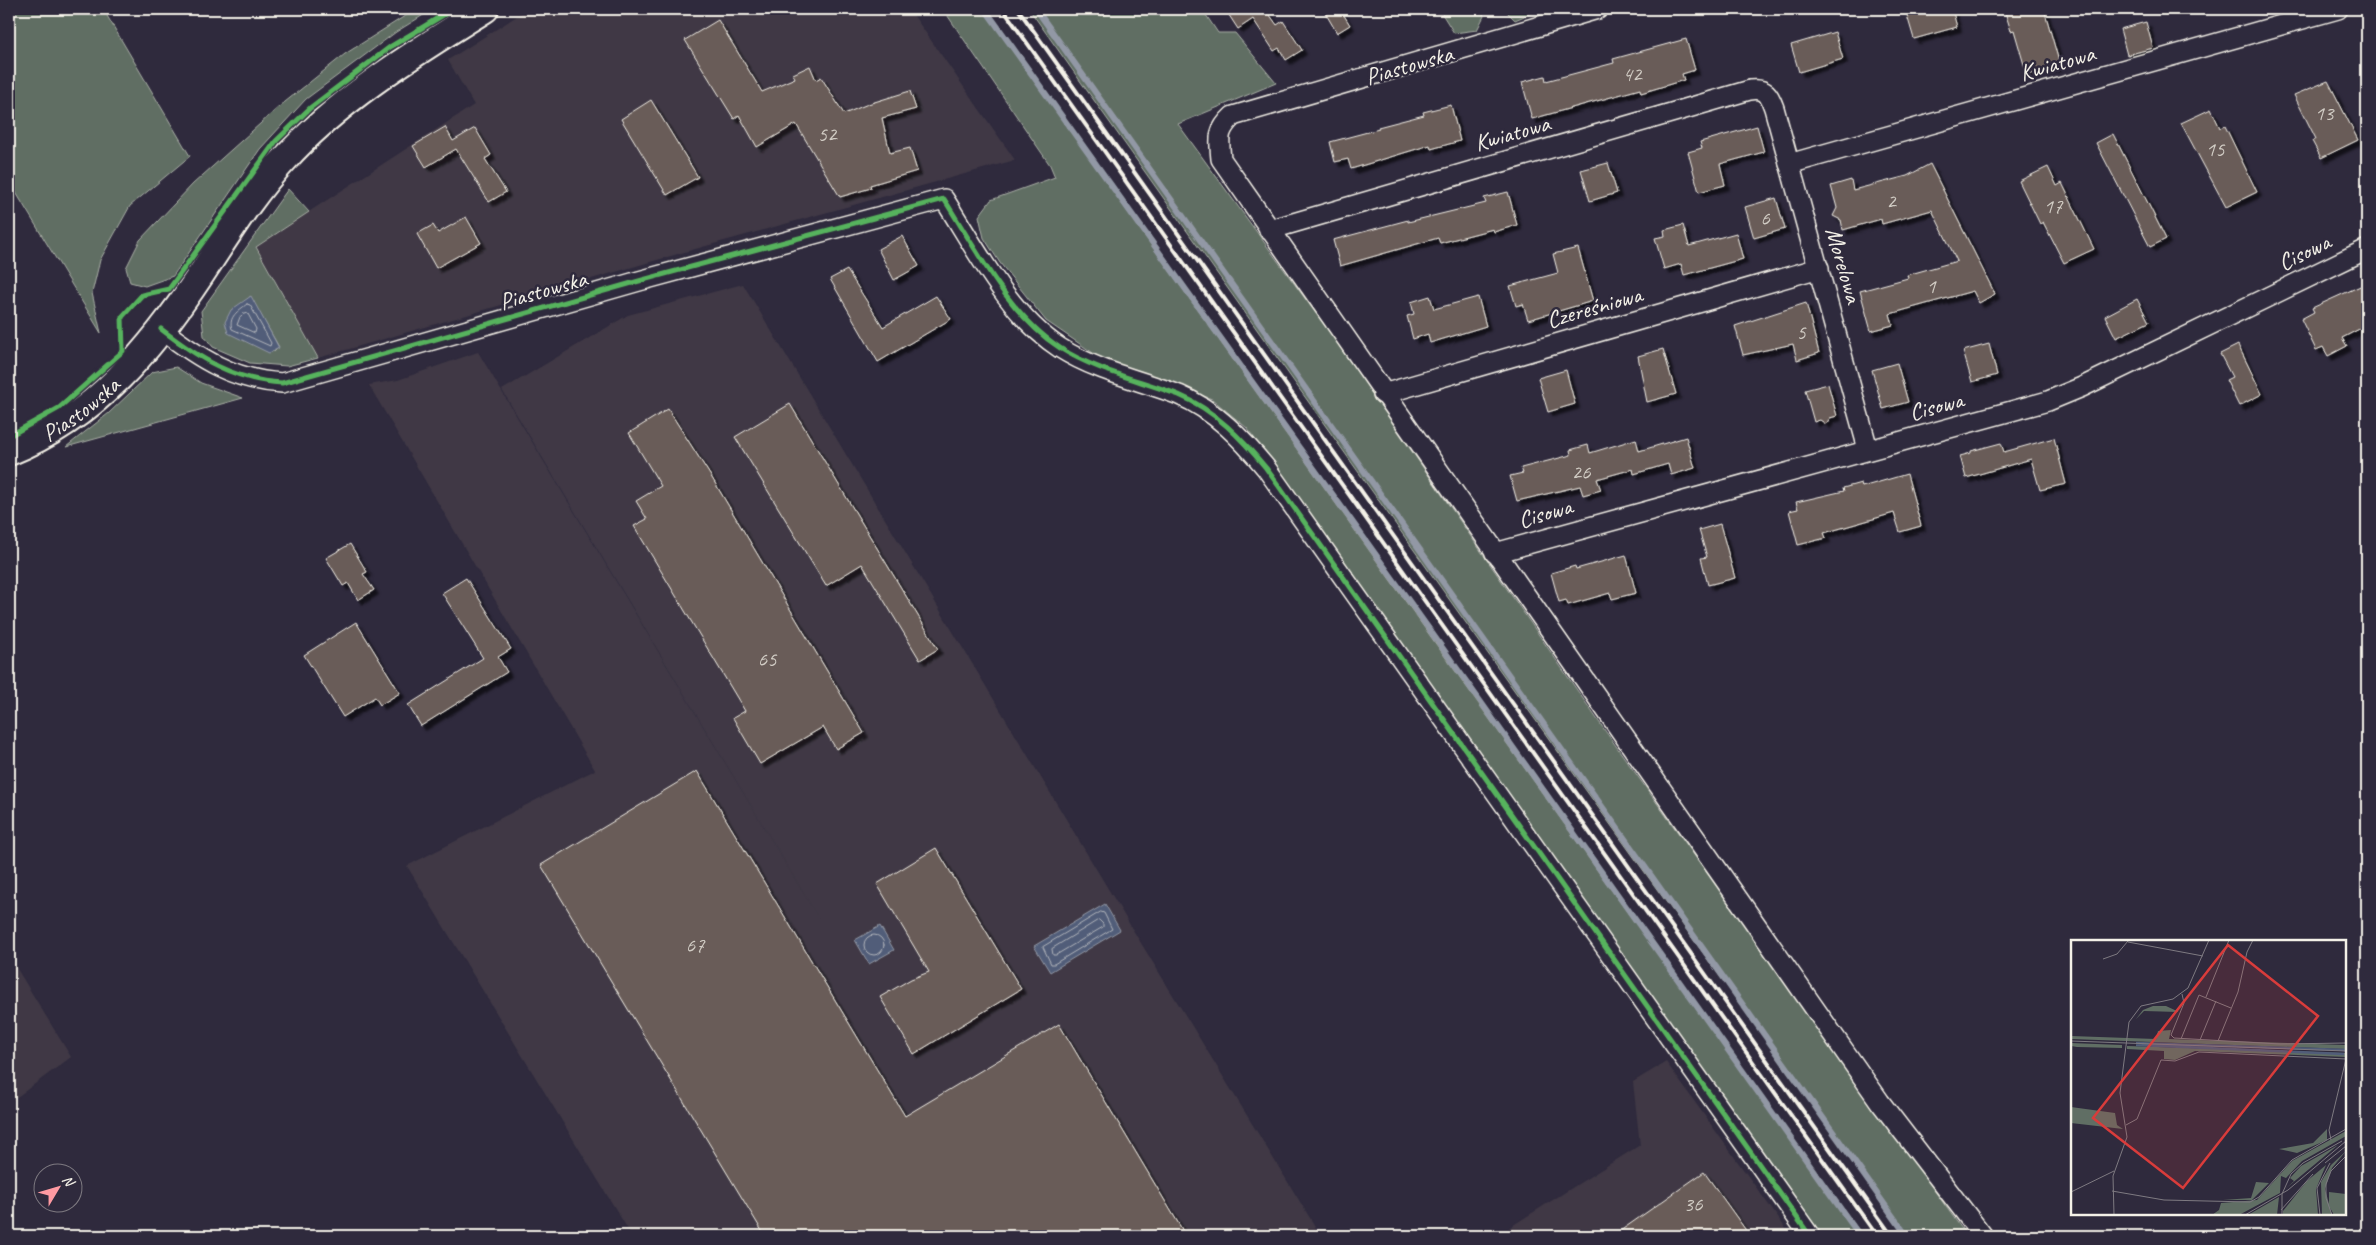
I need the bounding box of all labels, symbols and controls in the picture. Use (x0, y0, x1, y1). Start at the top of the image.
street label: Piastowska (1362, 38, 1458, 92)
street label: Kwiatowa (2016, 38, 2100, 88)
house number: 42 (1623, 61, 1643, 87)
house number: 13 (2315, 100, 2335, 126)
street label: Kwiatowa (1471, 108, 1555, 158)
house number: 52 (818, 121, 838, 147)
house number: 15 (2206, 136, 2226, 162)
house number: 2 (1886, 188, 1897, 214)
house number: 17 (2044, 193, 2064, 219)
house number: 6 (1760, 205, 1770, 231)
street label: Morelowa (1819, 224, 1870, 308)
street label: Cisowa (2273, 226, 2337, 277)
street label: Piastowska (496, 263, 592, 317)
house number: 1 (1926, 273, 1937, 299)
street label: Czereśniowa (1543, 279, 1647, 335)
house number: 5 (1796, 319, 1807, 345)
street label: Piastowska (37, 369, 127, 448)
street label: Cisowa (1906, 384, 1968, 428)
house number: 26 (1572, 459, 1591, 485)
street label: Cisowa (1515, 490, 1578, 535)
house number: 65 (758, 646, 778, 672)
house number: 67 (686, 932, 706, 958)
inset map (2071, 940, 2346, 1215)
north arrow (32, 1162, 82, 1212)
text: N (58, 1172, 79, 1191)
house number: 36 (1684, 1191, 1703, 1217)

